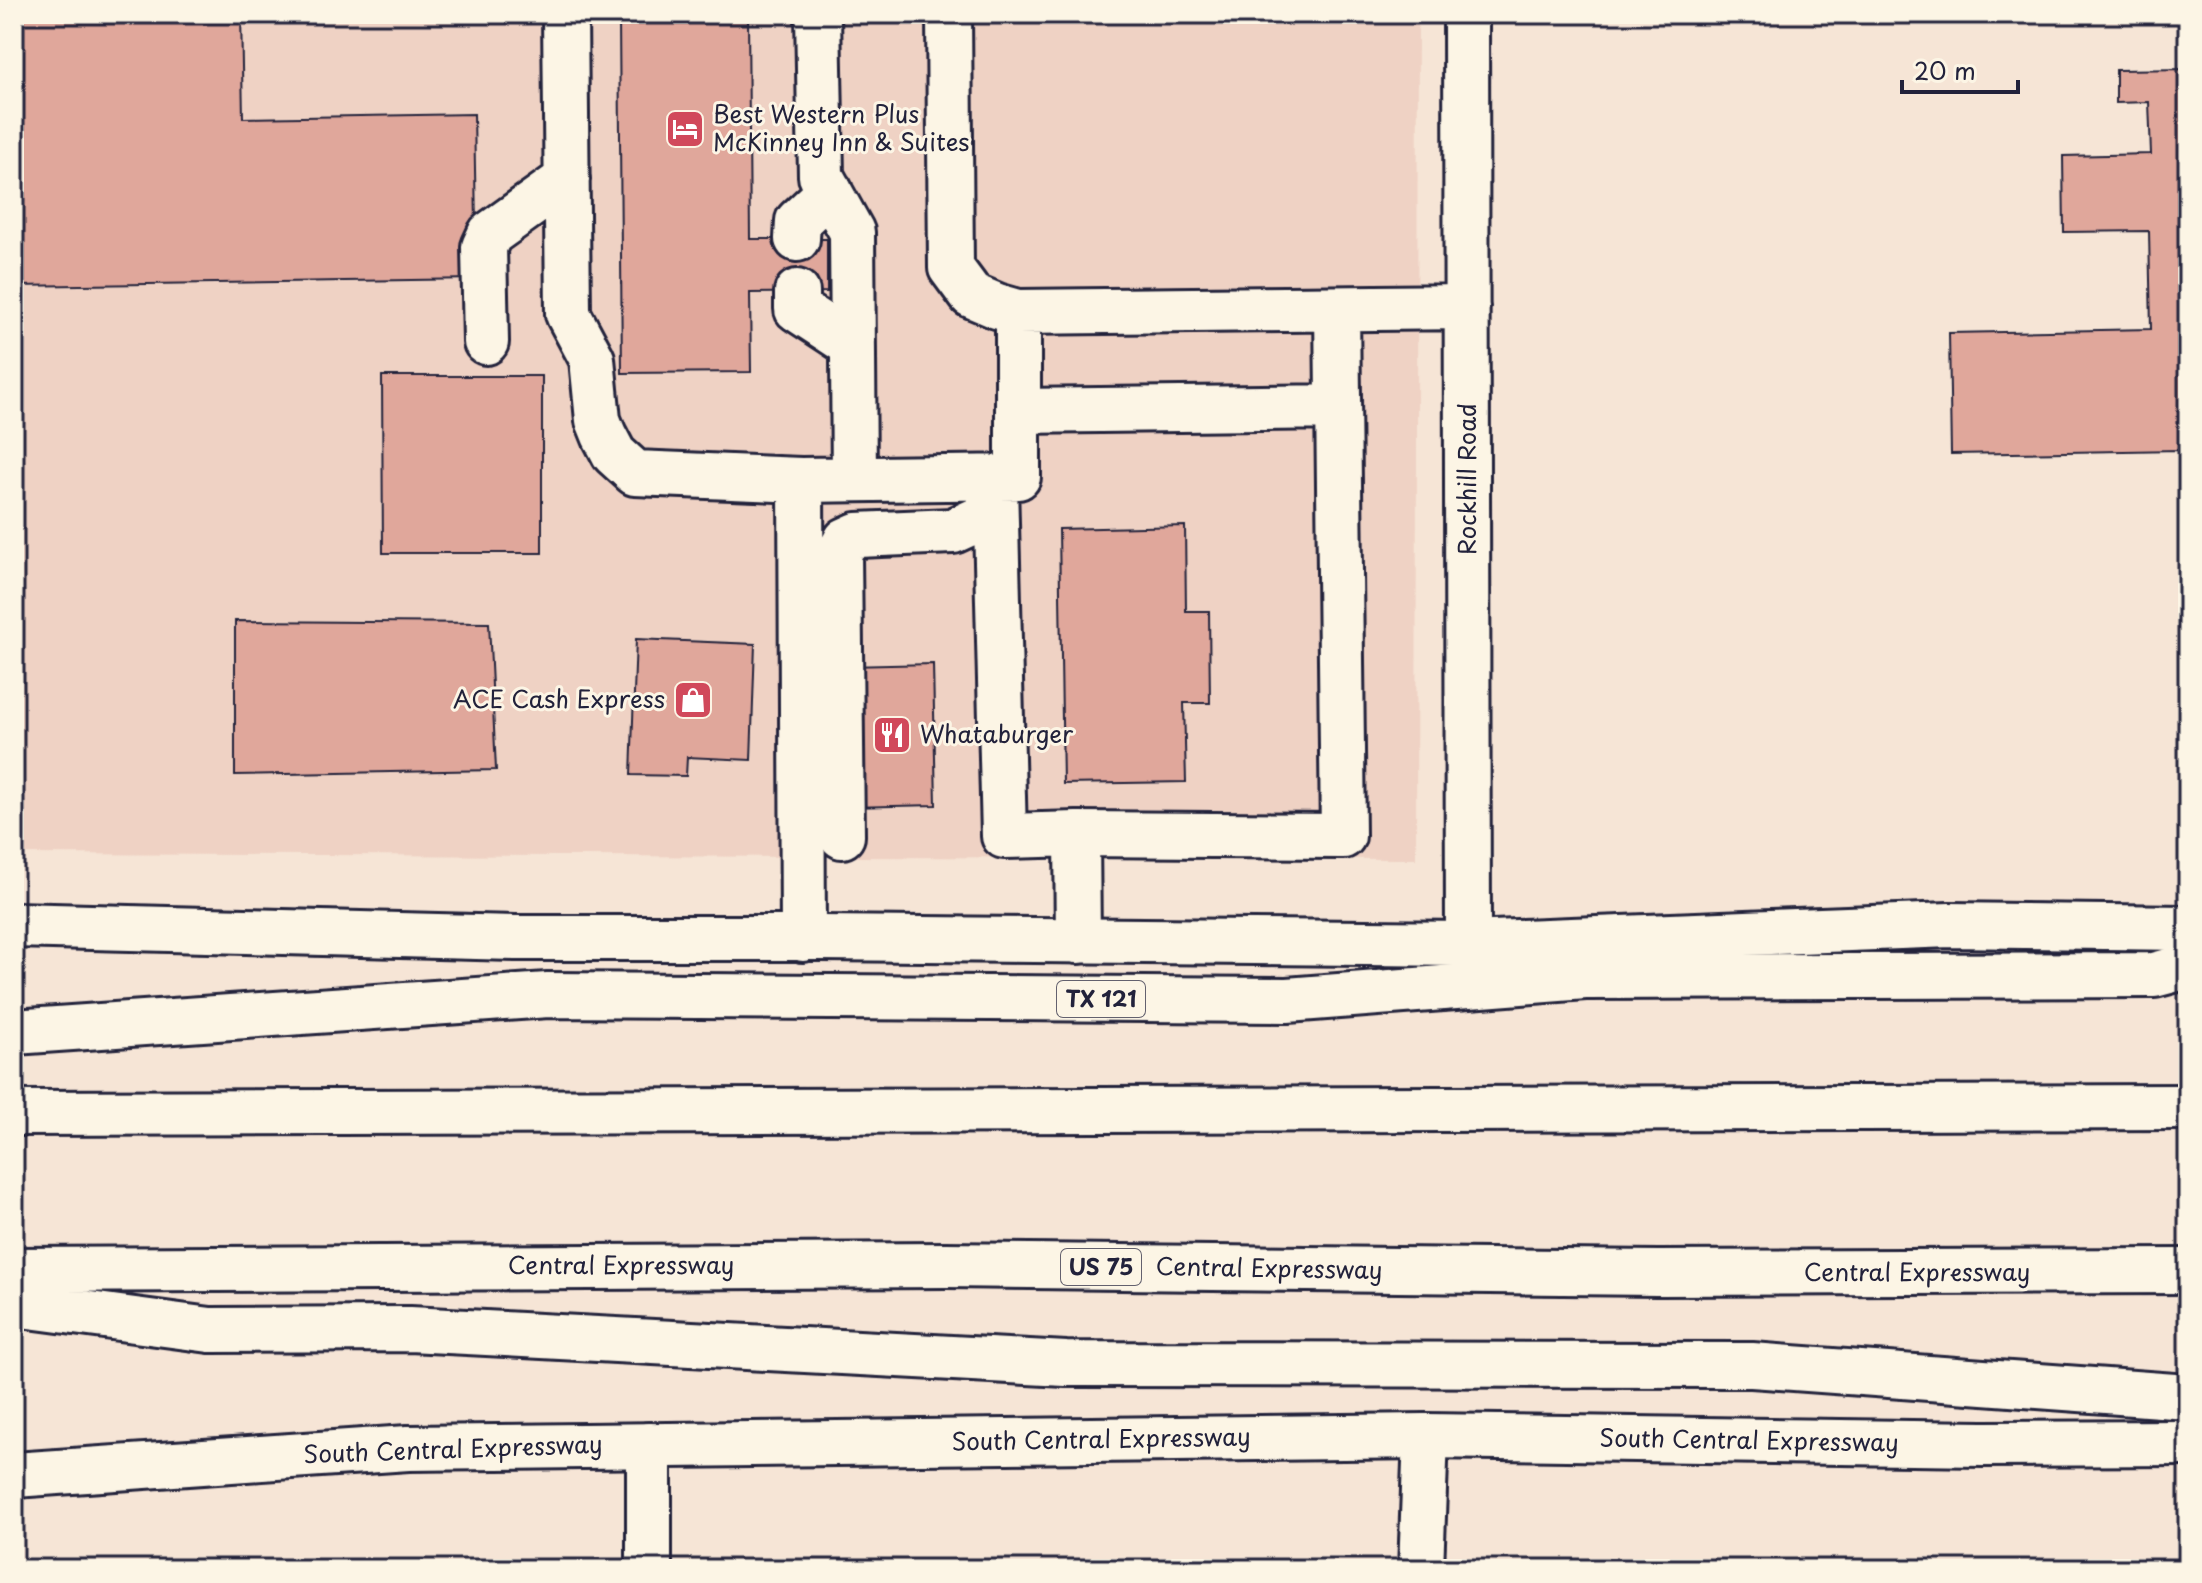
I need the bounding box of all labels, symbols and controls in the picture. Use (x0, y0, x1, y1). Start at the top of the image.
scale bar (1902, 44, 2018, 94)
text: 20 m (1914, 52, 1976, 88)
place label: Best Western Plus McKinney Inn & Suites (713, 95, 969, 159)
hotel icon: Best Western Plus McKinney Inn & Suites (664, 108, 706, 150)
street label: Rockhill Road (1448, 403, 1484, 555)
shop icon: ACE Cash Express (672, 679, 714, 721)
place label: ACE Cash Express (453, 680, 665, 716)
restaurant icon: Whataburger (871, 714, 913, 756)
place label: Whataburger (920, 715, 1074, 751)
road number: TX 121 (1057, 981, 1145, 1017)
street label: Central Expressway (508, 1246, 734, 1282)
street label: Central Expressway (1155, 1247, 1383, 1287)
road number: US 75 (1061, 1249, 1141, 1285)
street label: Central Expressway (1804, 1253, 2030, 1289)
street label: South Central Expressway (951, 1417, 1251, 1459)
street label: South Central Expressway (1599, 1418, 1899, 1460)
street label: South Central Expressway (303, 1425, 603, 1471)

